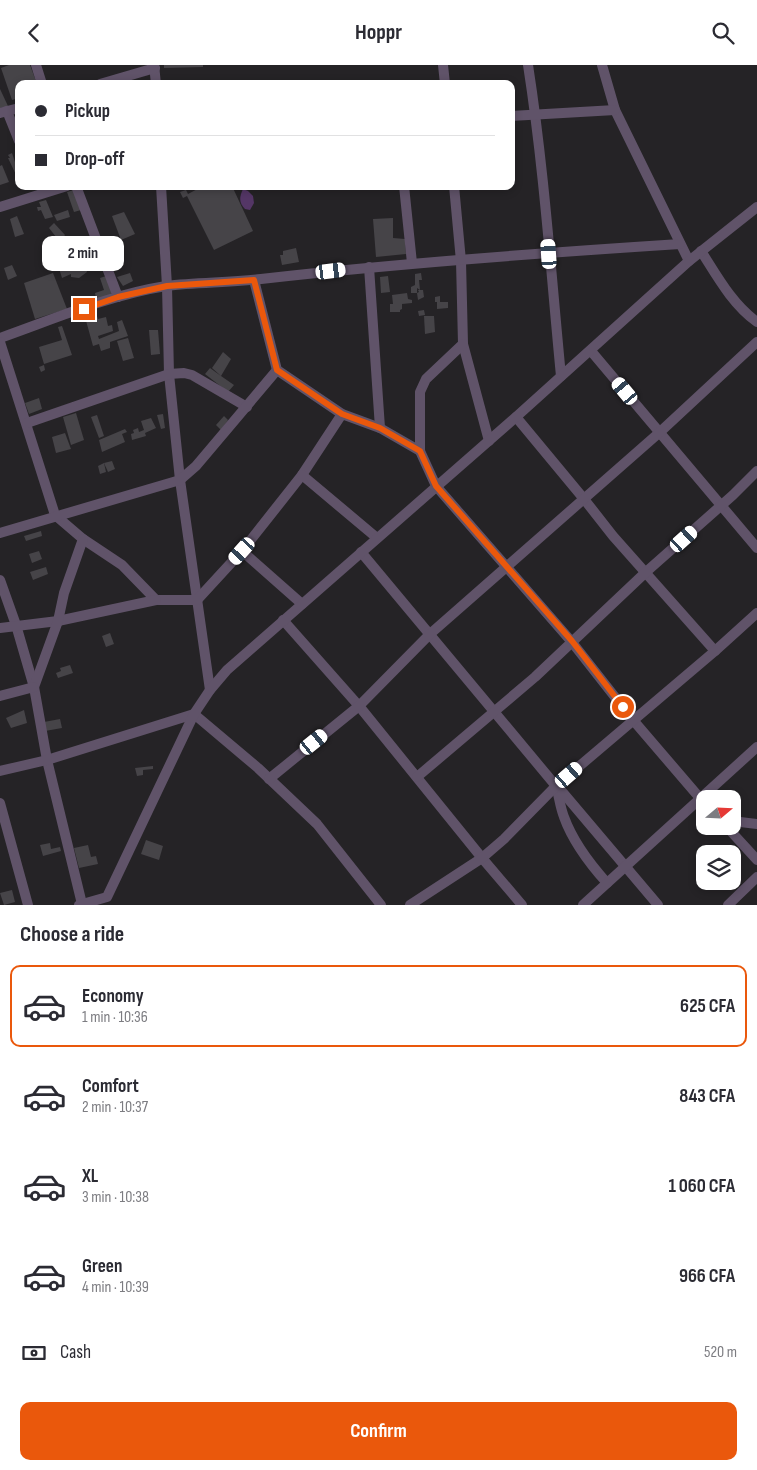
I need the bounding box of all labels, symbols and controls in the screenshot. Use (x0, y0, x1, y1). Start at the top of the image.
icon: back (20, 19, 48, 47)
text: Hoppr (355, 19, 402, 46)
icon: search (709, 19, 737, 47)
text: Pickup (65, 100, 110, 123)
text: Drop-off (65, 148, 125, 171)
callout: 2 min (43, 237, 125, 271)
car (540, 239, 557, 269)
text: 2 min (68, 244, 98, 263)
car (315, 262, 346, 280)
route end (73, 298, 95, 320)
car (609, 375, 640, 407)
car (667, 523, 700, 555)
car (226, 535, 257, 567)
route start (612, 696, 634, 718)
car (297, 727, 330, 757)
car (552, 759, 585, 791)
north arrow (696, 790, 741, 835)
map controls (696, 790, 741, 890)
button: layers (696, 845, 741, 890)
text: Choose a ride (20, 921, 124, 948)
icon: car (22, 984, 67, 1029)
text: Economy (82, 985, 144, 1008)
text: 625 CFA (680, 995, 735, 1018)
text: 1 min · 10:36 (82, 1008, 148, 1027)
icon: car (22, 1074, 67, 1119)
text: Comfort (82, 1075, 139, 1098)
text: 843 CFA (679, 1085, 735, 1108)
text: 2 min · 10:37 (82, 1098, 148, 1117)
icon: car (22, 1164, 67, 1209)
text: XL (82, 1165, 98, 1188)
text: 1 060 CFA (668, 1175, 735, 1198)
text: 3 min · 10:38 (82, 1188, 149, 1207)
icon: car (22, 1254, 67, 1299)
text: Green (82, 1255, 122, 1278)
text: 966 CFA (679, 1265, 735, 1288)
text: 4 min · 10:39 (82, 1278, 149, 1297)
icon: cash (20, 1339, 48, 1367)
text: Cash (60, 1341, 91, 1364)
text: 520 m (704, 1343, 737, 1362)
button: Confirm (20, 1402, 737, 1460)

